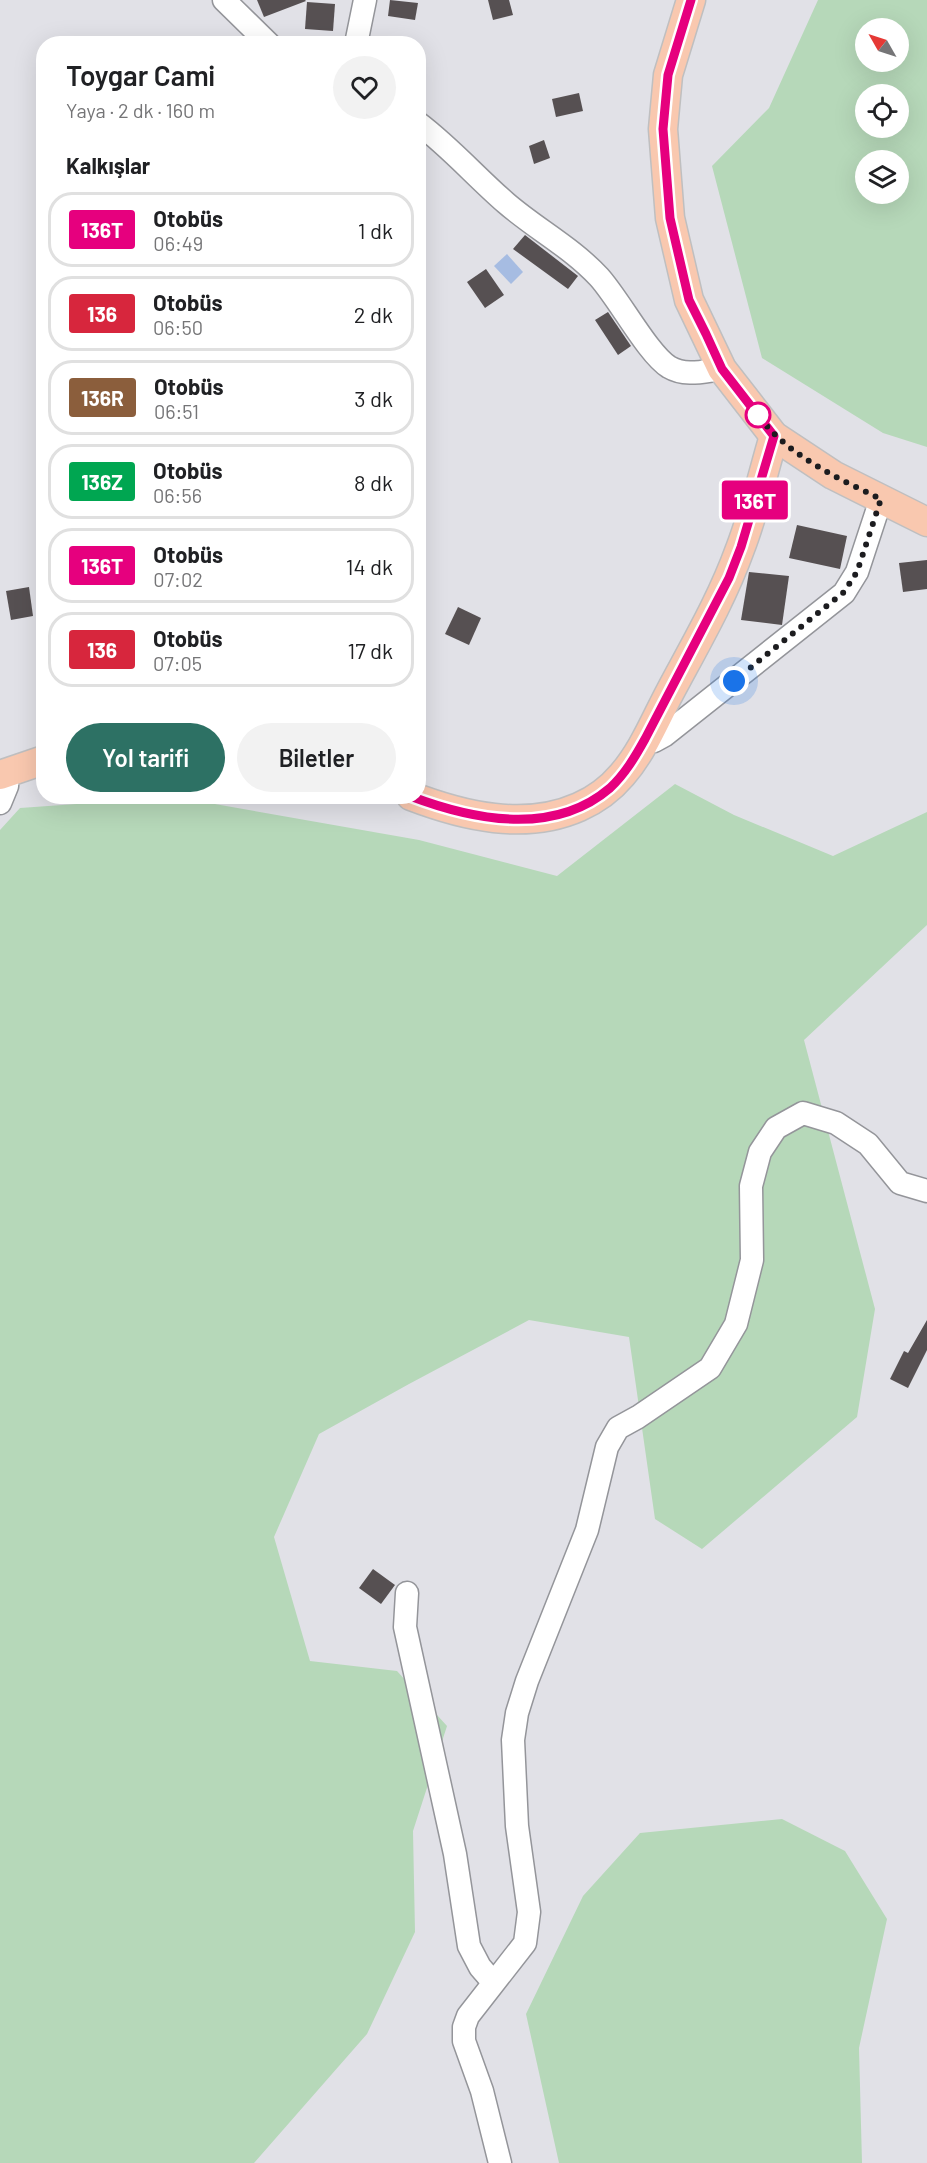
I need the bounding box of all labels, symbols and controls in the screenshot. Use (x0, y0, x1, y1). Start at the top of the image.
north arrow (855, 18, 909, 72)
map controls (855, 18, 909, 204)
button: heart (333, 56, 396, 119)
text: Toygar Cami (66, 58, 215, 92)
button: locate (855, 84, 909, 138)
text: Yaya · 2 dk · 160 m (66, 98, 215, 122)
button: layers (855, 150, 909, 204)
text: Kalkışlar (66, 152, 150, 178)
text: Otobüs (153, 205, 223, 231)
text: 136T (81, 217, 123, 242)
text: 1 dk (358, 217, 393, 243)
text: 06:49 (153, 231, 203, 255)
text: Otobüs (153, 289, 223, 315)
text: 136 (87, 301, 117, 326)
text: 2 dk (354, 301, 393, 327)
text: 06:50 (153, 315, 203, 339)
text: Otobüs (154, 373, 224, 399)
text: 136R (81, 385, 124, 410)
text: 3 dk (354, 385, 393, 411)
text: 06:51 (154, 399, 199, 423)
unlabelled marker (745, 402, 771, 428)
text: Otobüs (153, 457, 223, 483)
text: 136Z (81, 469, 123, 494)
text: 8 dk (354, 469, 393, 495)
line badge: 136T (713, 480, 797, 520)
text: 06:56 (153, 483, 202, 507)
text: 136T (734, 488, 776, 513)
text: Otobüs (153, 541, 223, 567)
text: 136T (81, 553, 123, 578)
text: 14 dk (346, 553, 393, 579)
text: 07:02 (153, 567, 203, 591)
text: Otobüs (153, 625, 223, 651)
text: 136 (87, 637, 117, 662)
text: 17 dk (347, 637, 393, 663)
text: 07:05 (153, 651, 202, 675)
your location (719, 666, 749, 696)
button: Yol tarifi (66, 723, 225, 792)
button: Biletler (237, 723, 396, 792)

